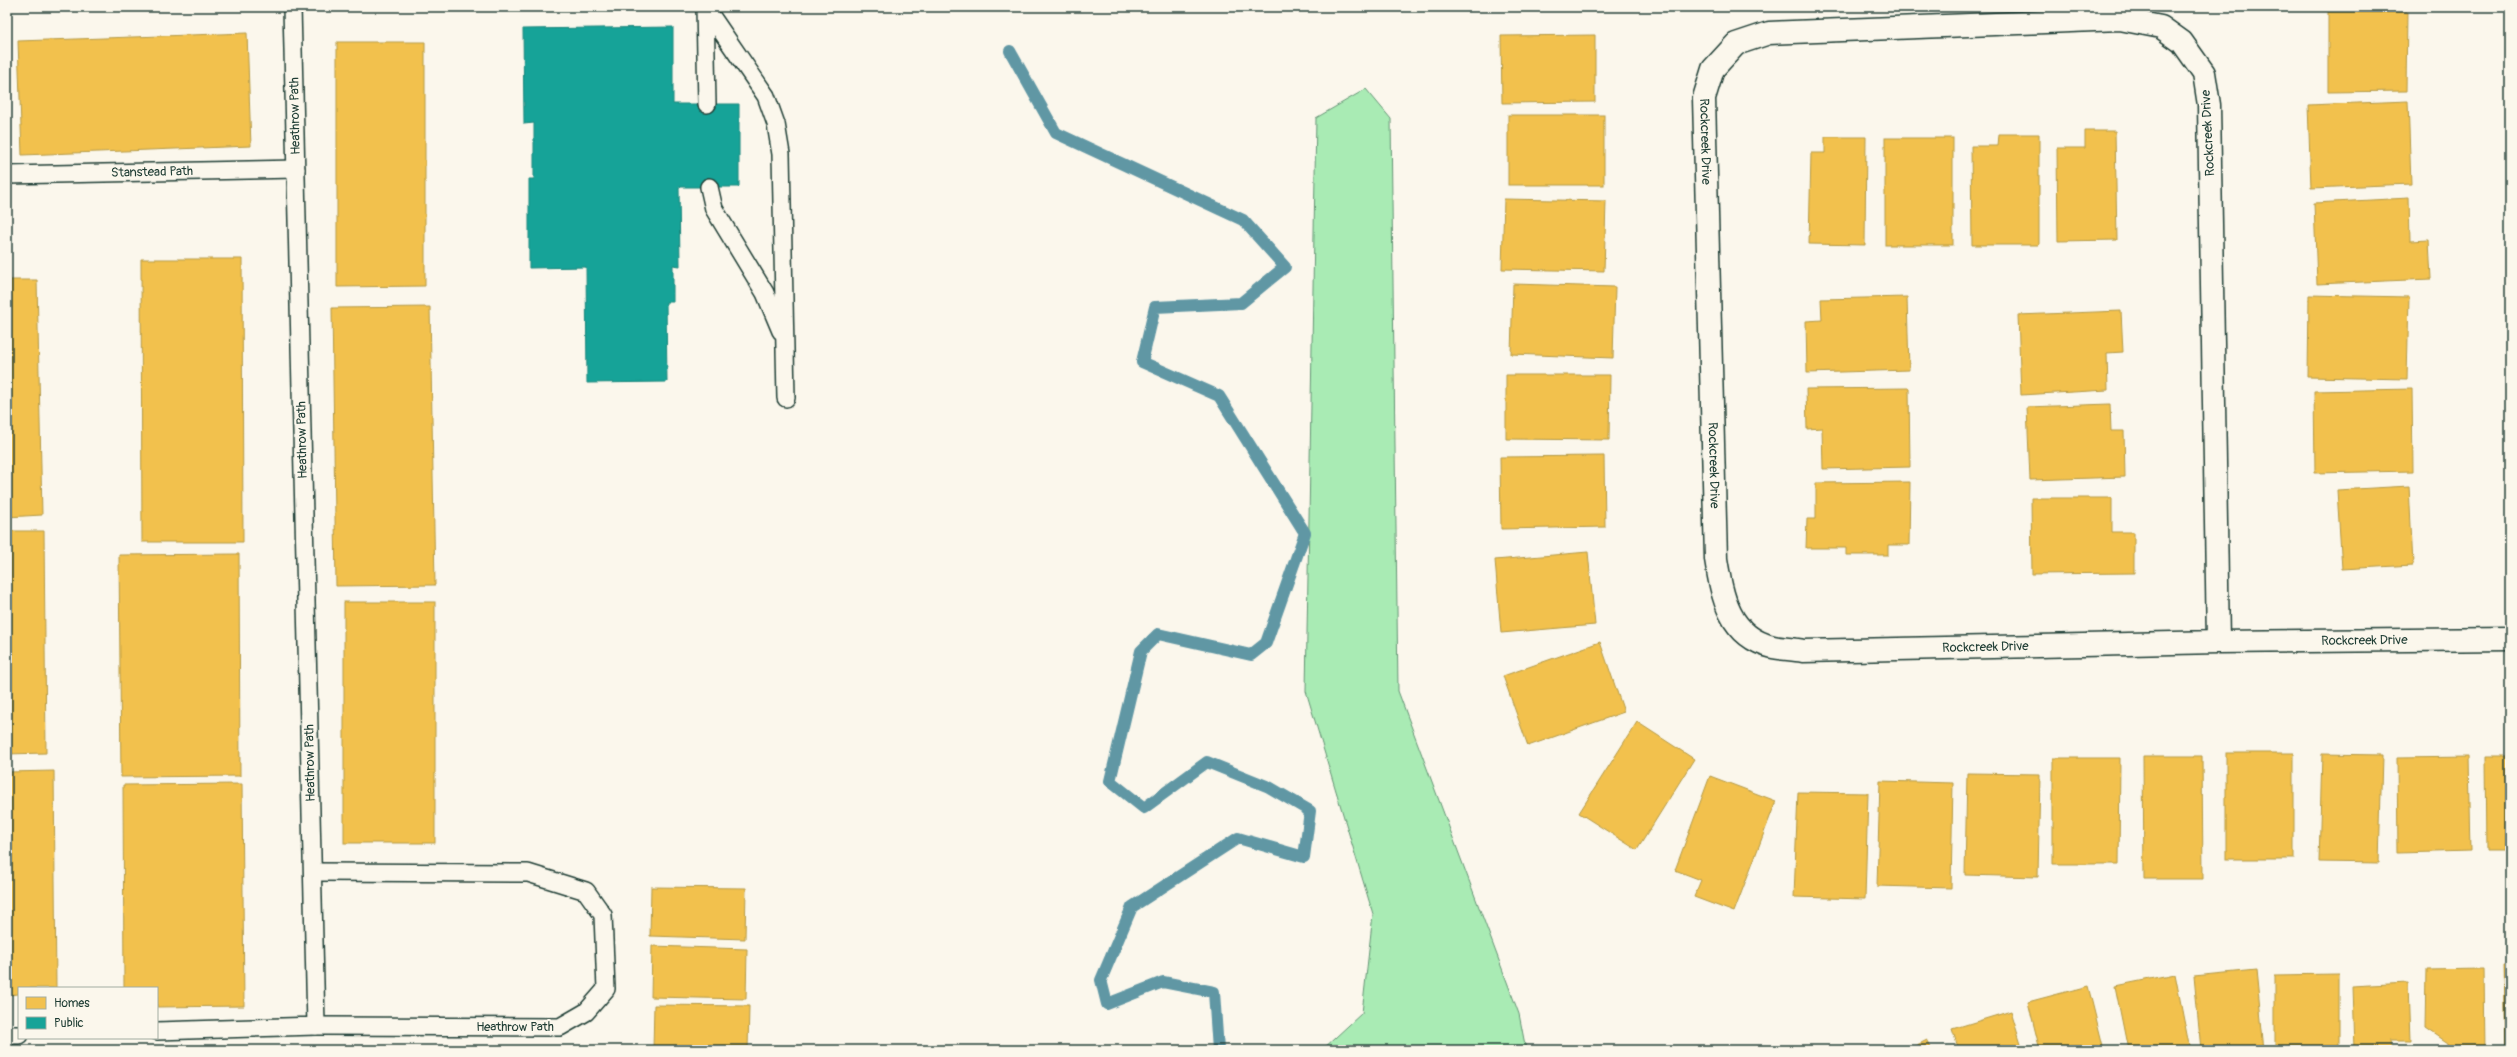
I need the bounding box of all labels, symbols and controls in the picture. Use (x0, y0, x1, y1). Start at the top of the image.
street label: Heathrow Path (286, 77, 304, 155)
street label: Rockcreek Drive (2198, 89, 2218, 177)
street label: Rockcreek Drive (1696, 98, 1714, 186)
street label: Stanstead Path (111, 163, 193, 181)
street label: Heathrow Path (293, 401, 311, 479)
street label: Rockcreek Drive (1704, 422, 1723, 509)
street label: Rockcreek Drive (2321, 632, 2408, 649)
street label: Rockcreek Drive (1942, 638, 2029, 656)
street label: Heathrow Path (301, 724, 319, 802)
legend (18, 987, 158, 1039)
text: Homes (54, 996, 90, 1011)
text: Public (54, 1016, 84, 1031)
street label: Heathrow Path (476, 1019, 554, 1035)

